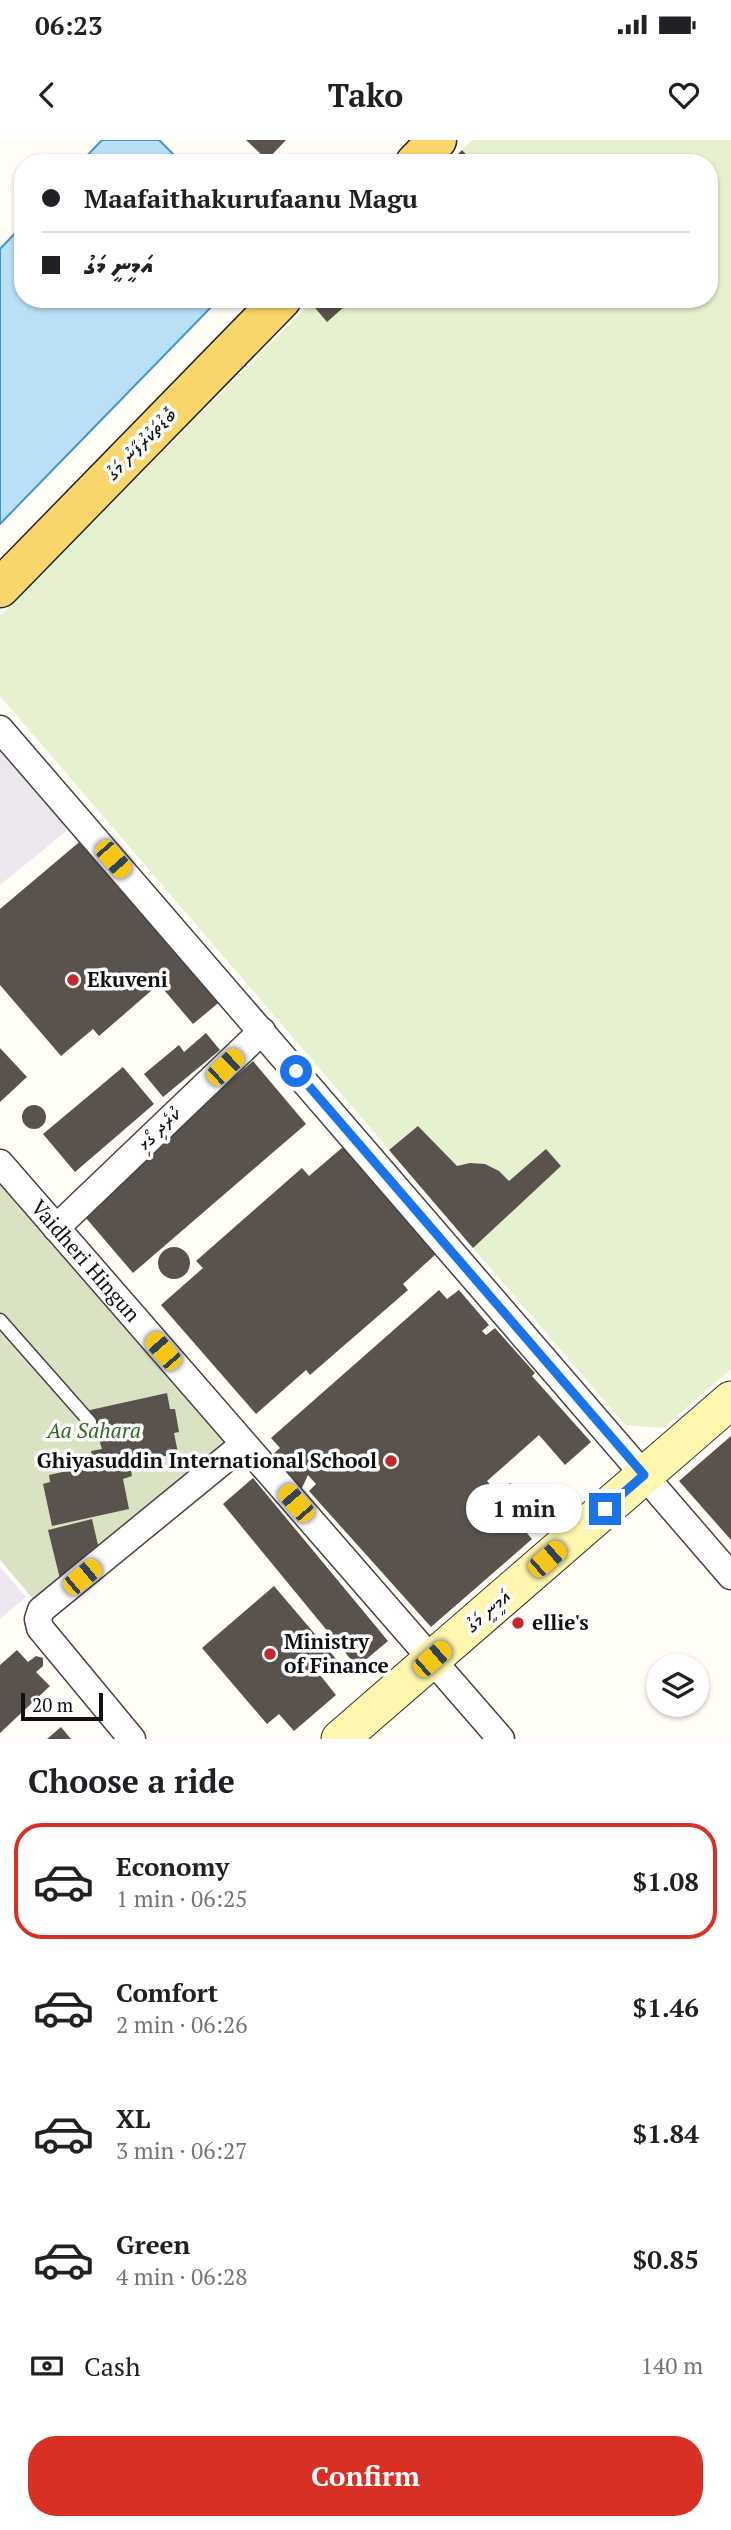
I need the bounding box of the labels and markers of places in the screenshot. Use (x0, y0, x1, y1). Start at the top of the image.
place label: Ekuveni (87, 965, 168, 993)
marker: Ekuveni (65, 972, 81, 988)
place label: Ghiyasuddin International School (37, 1446, 377, 1474)
marker: Ghiyasuddin International School (383, 1453, 399, 1469)
place label: ellie's (532, 1608, 589, 1636)
marker: ellie's (510, 1615, 526, 1631)
place label: Ministry of Finance (284, 1627, 389, 1679)
marker: Ministry of Finance (262, 1646, 278, 1662)

